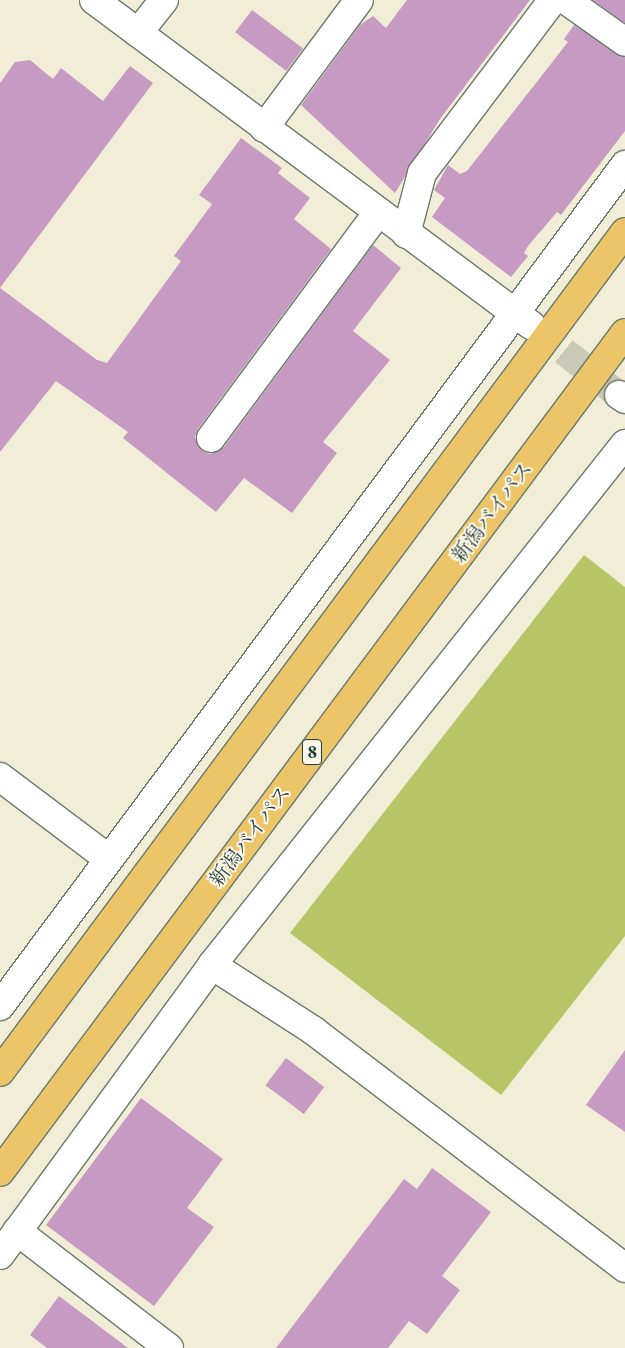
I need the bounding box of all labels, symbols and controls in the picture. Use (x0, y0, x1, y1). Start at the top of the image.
street label: 新潟バイパス (446, 457, 538, 567)
road number: 8 (301, 736, 323, 769)
street label: 新潟バイパス (204, 781, 296, 891)

